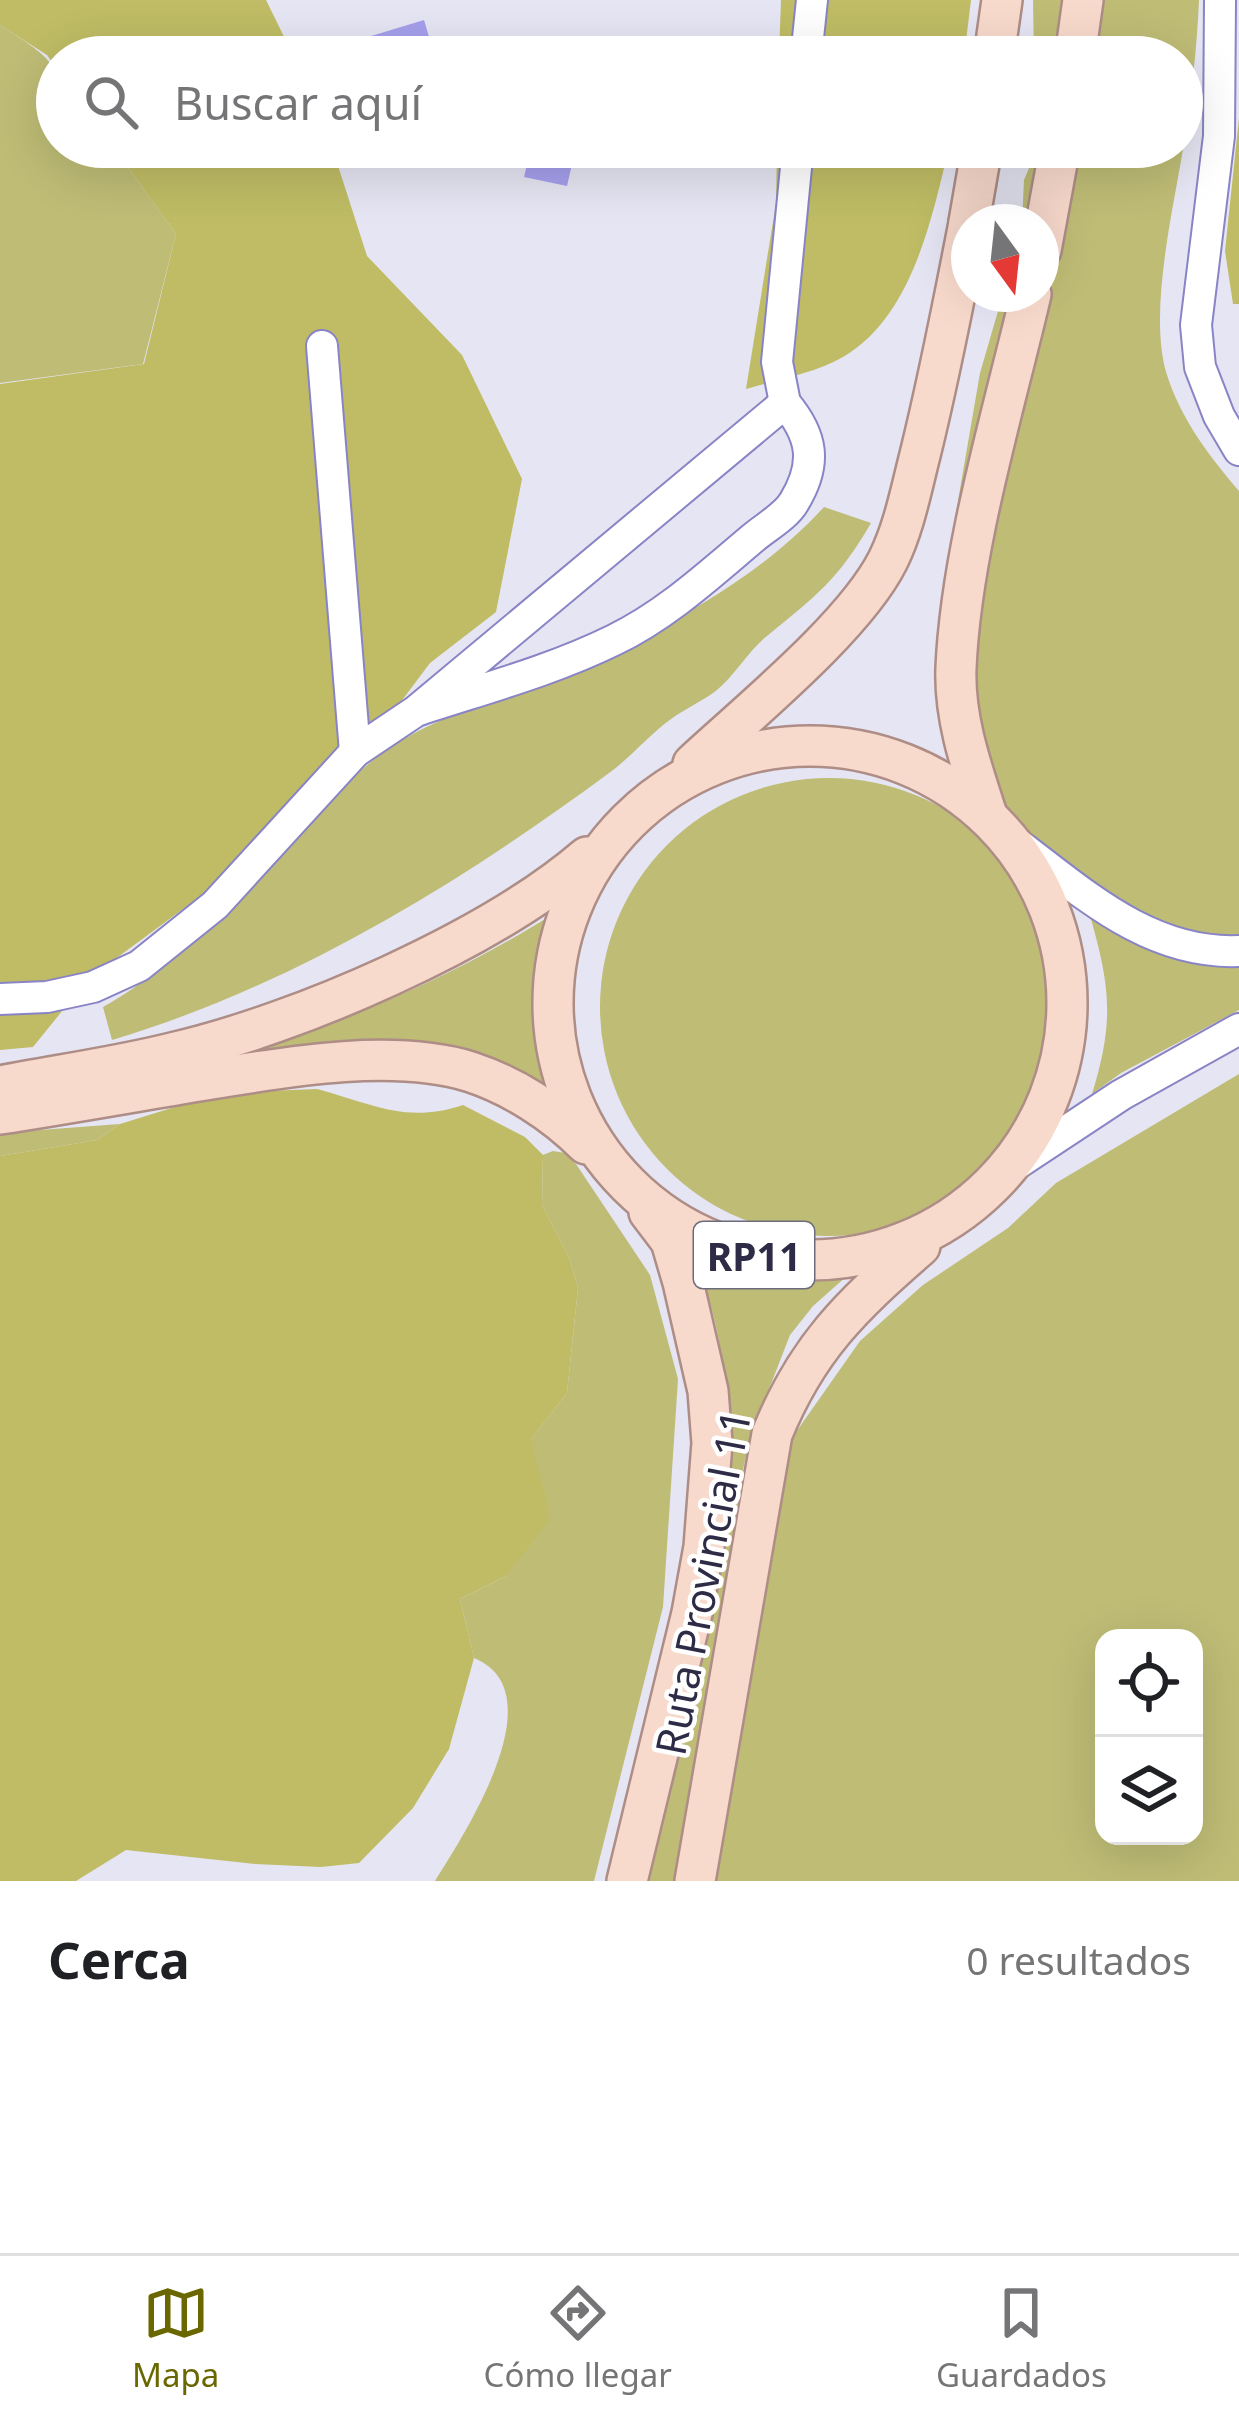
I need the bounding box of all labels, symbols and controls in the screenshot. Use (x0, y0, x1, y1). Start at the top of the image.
search box (36, 36, 1203, 168)
icon: search (78, 69, 144, 135)
text: Buscar aquí (174, 72, 422, 133)
north arrow (951, 204, 1059, 312)
road number: RP11 (694, 1222, 814, 1288)
street label: Ruta Provincial 11 (641, 1404, 763, 1760)
map controls (1095, 1629, 1203, 1845)
button: locate (1095, 1629, 1203, 1737)
button: layers (1095, 1737, 1203, 1845)
text: Cerca (48, 1924, 190, 1994)
text: 0 resultados (966, 1933, 1191, 1986)
tab: Mapa (132, 2280, 219, 2397)
tab: Cómo llegar (484, 2280, 672, 2397)
tab: Guardados (936, 2280, 1107, 2397)

